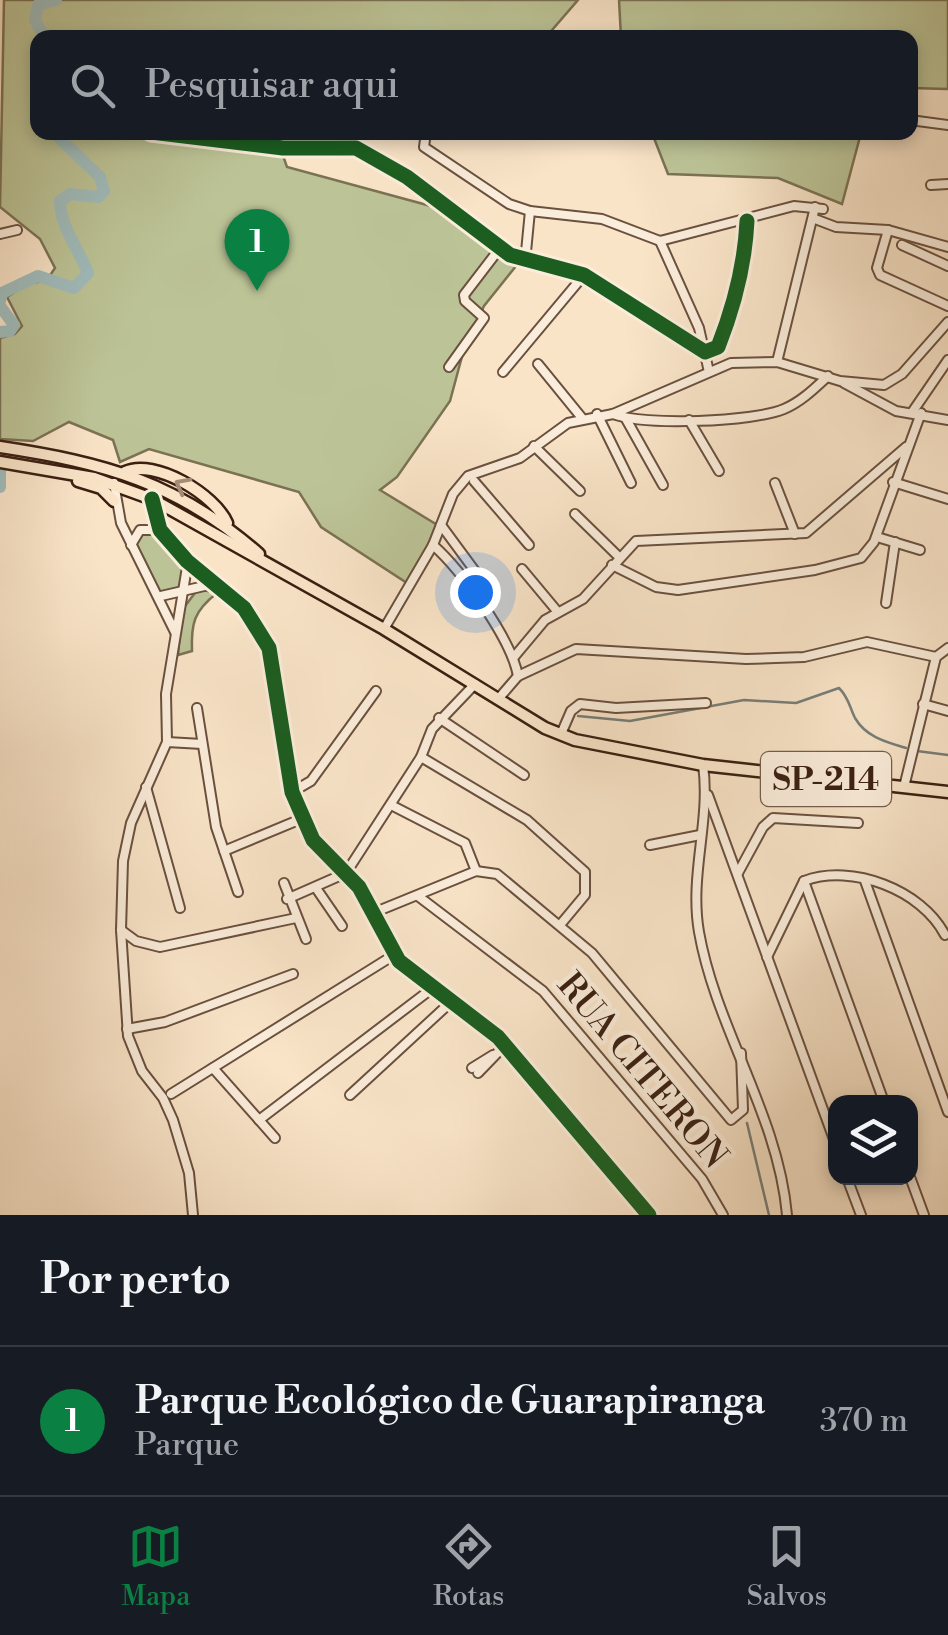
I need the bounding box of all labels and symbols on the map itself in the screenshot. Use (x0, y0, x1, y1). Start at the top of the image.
pin: 1 (224, 208, 290, 291)
one-way arrow (175, 477, 193, 497)
your location (450, 567, 501, 618)
road number: SP-214 (761, 752, 891, 806)
street label: RUA CITERON (548, 964, 736, 1177)

